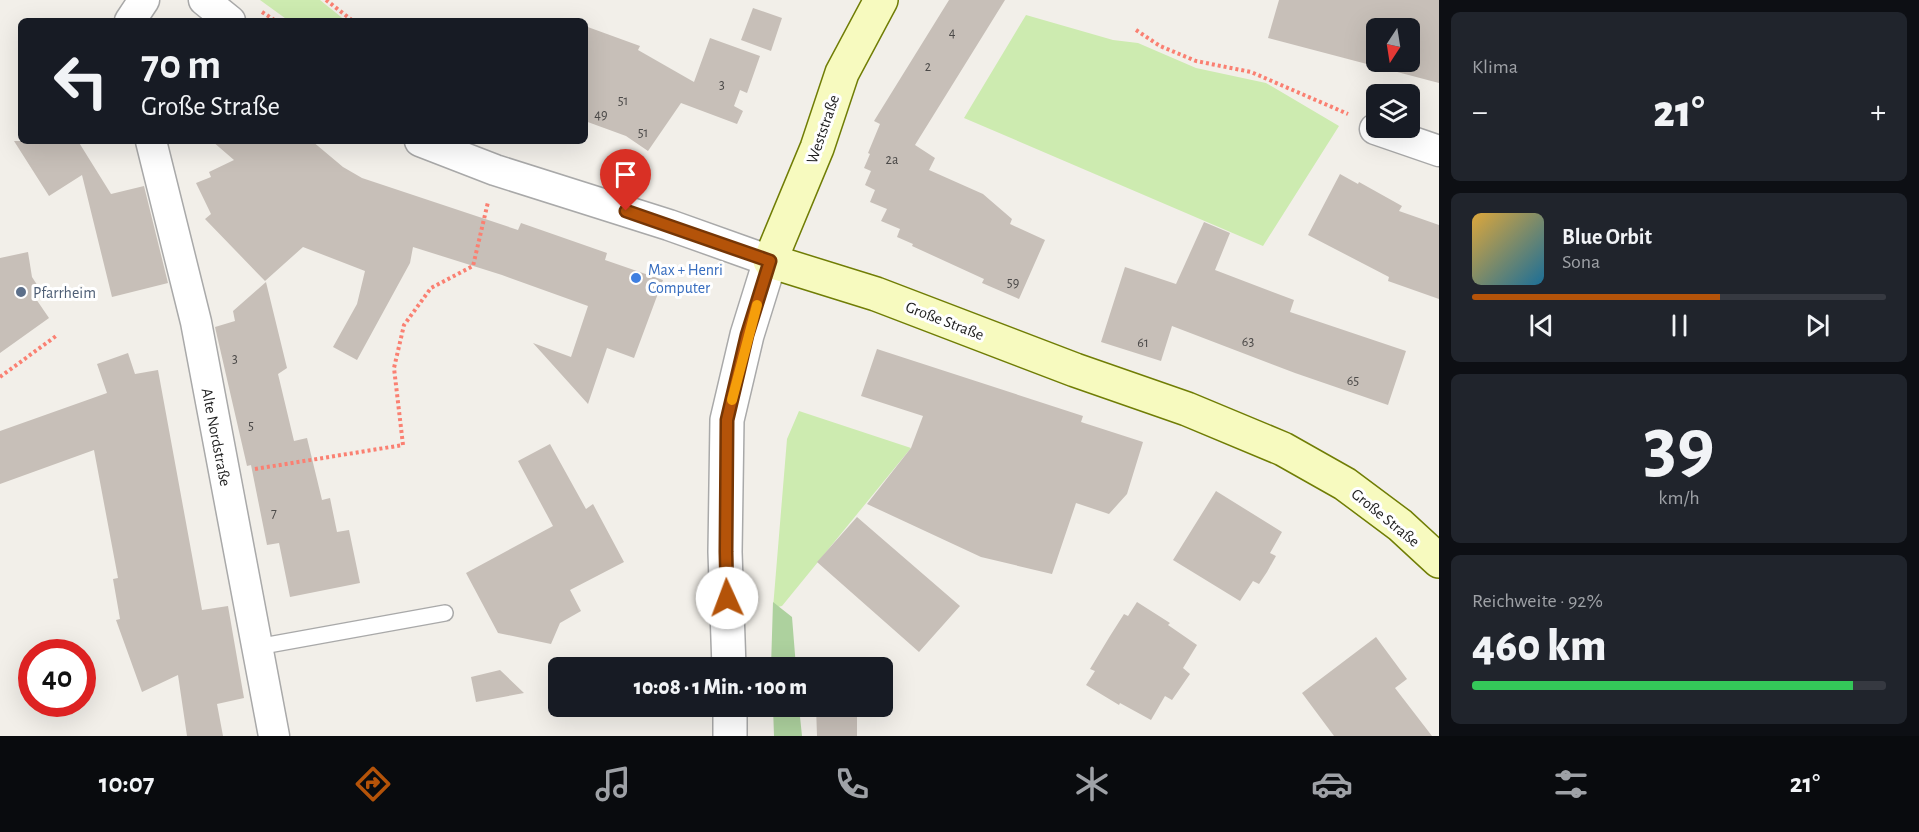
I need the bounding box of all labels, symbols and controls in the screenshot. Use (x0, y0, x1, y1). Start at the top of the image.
north arrow (1366, 18, 1420, 72)
map controls (1366, 18, 1420, 138)
house number: 4 (949, 26, 956, 40)
icon: left (42, 42, 120, 120)
text: 70 m (141, 44, 221, 86)
text: Klima (1472, 57, 1518, 77)
house number: 2 (925, 60, 931, 74)
house number: 3 (719, 78, 725, 92)
button: layers (1366, 84, 1420, 138)
text: 21° (1653, 90, 1705, 135)
text: Große Straße (141, 93, 280, 120)
street label: Weststraße (804, 93, 842, 166)
house number: 51 (618, 94, 628, 108)
text: − (1472, 96, 1488, 129)
text: + (1870, 96, 1886, 129)
house number: 49 (594, 108, 608, 122)
house number: 51 (638, 126, 648, 140)
pin (600, 149, 651, 211)
house number: 2a (886, 153, 899, 167)
icon: arrive (609, 158, 642, 191)
text: Blue Orbit (1562, 226, 1652, 248)
text: Sona (1562, 252, 1600, 272)
place label: Max + Henri Computer (648, 262, 723, 296)
marker: Max + Henri Computer (629, 271, 643, 285)
house number: 59 (1007, 276, 1019, 290)
marker: Pfarrheim (14, 285, 28, 299)
place label: Pfarrheim (33, 285, 96, 301)
street label: Große Straße (903, 299, 986, 343)
icon: previous (1525, 309, 1558, 342)
icon: pause (1663, 309, 1696, 342)
icon: next (1801, 309, 1834, 342)
house number: 63 (1242, 335, 1254, 349)
house number: 61 (1137, 336, 1149, 350)
house number: 3 (232, 352, 238, 366)
house number: 65 (1347, 374, 1359, 388)
street label: Alte Nordstraße (199, 387, 233, 488)
text: 39 (1643, 408, 1715, 486)
house number: 5 (248, 419, 254, 433)
street label: Große Straße (1348, 486, 1422, 550)
text: km/h (1658, 488, 1700, 508)
house number: 7 (271, 506, 277, 520)
position arrow (695, 566, 759, 630)
text: Reichweite · 92% (1472, 591, 1603, 611)
text: 460 km (1472, 624, 1607, 669)
speed limit sign: 40 (18, 639, 96, 717)
text: 10:08 · 1 Min. · 100 m (634, 676, 807, 698)
icon: directions (352, 763, 394, 805)
icon: music (592, 763, 634, 805)
icon: phone (831, 763, 873, 805)
icon: climate (1071, 763, 1113, 805)
icon: car (1311, 763, 1353, 805)
icon: filters (1550, 763, 1592, 805)
text: 10:07 (99, 770, 155, 797)
text: 21° (1790, 770, 1820, 797)

